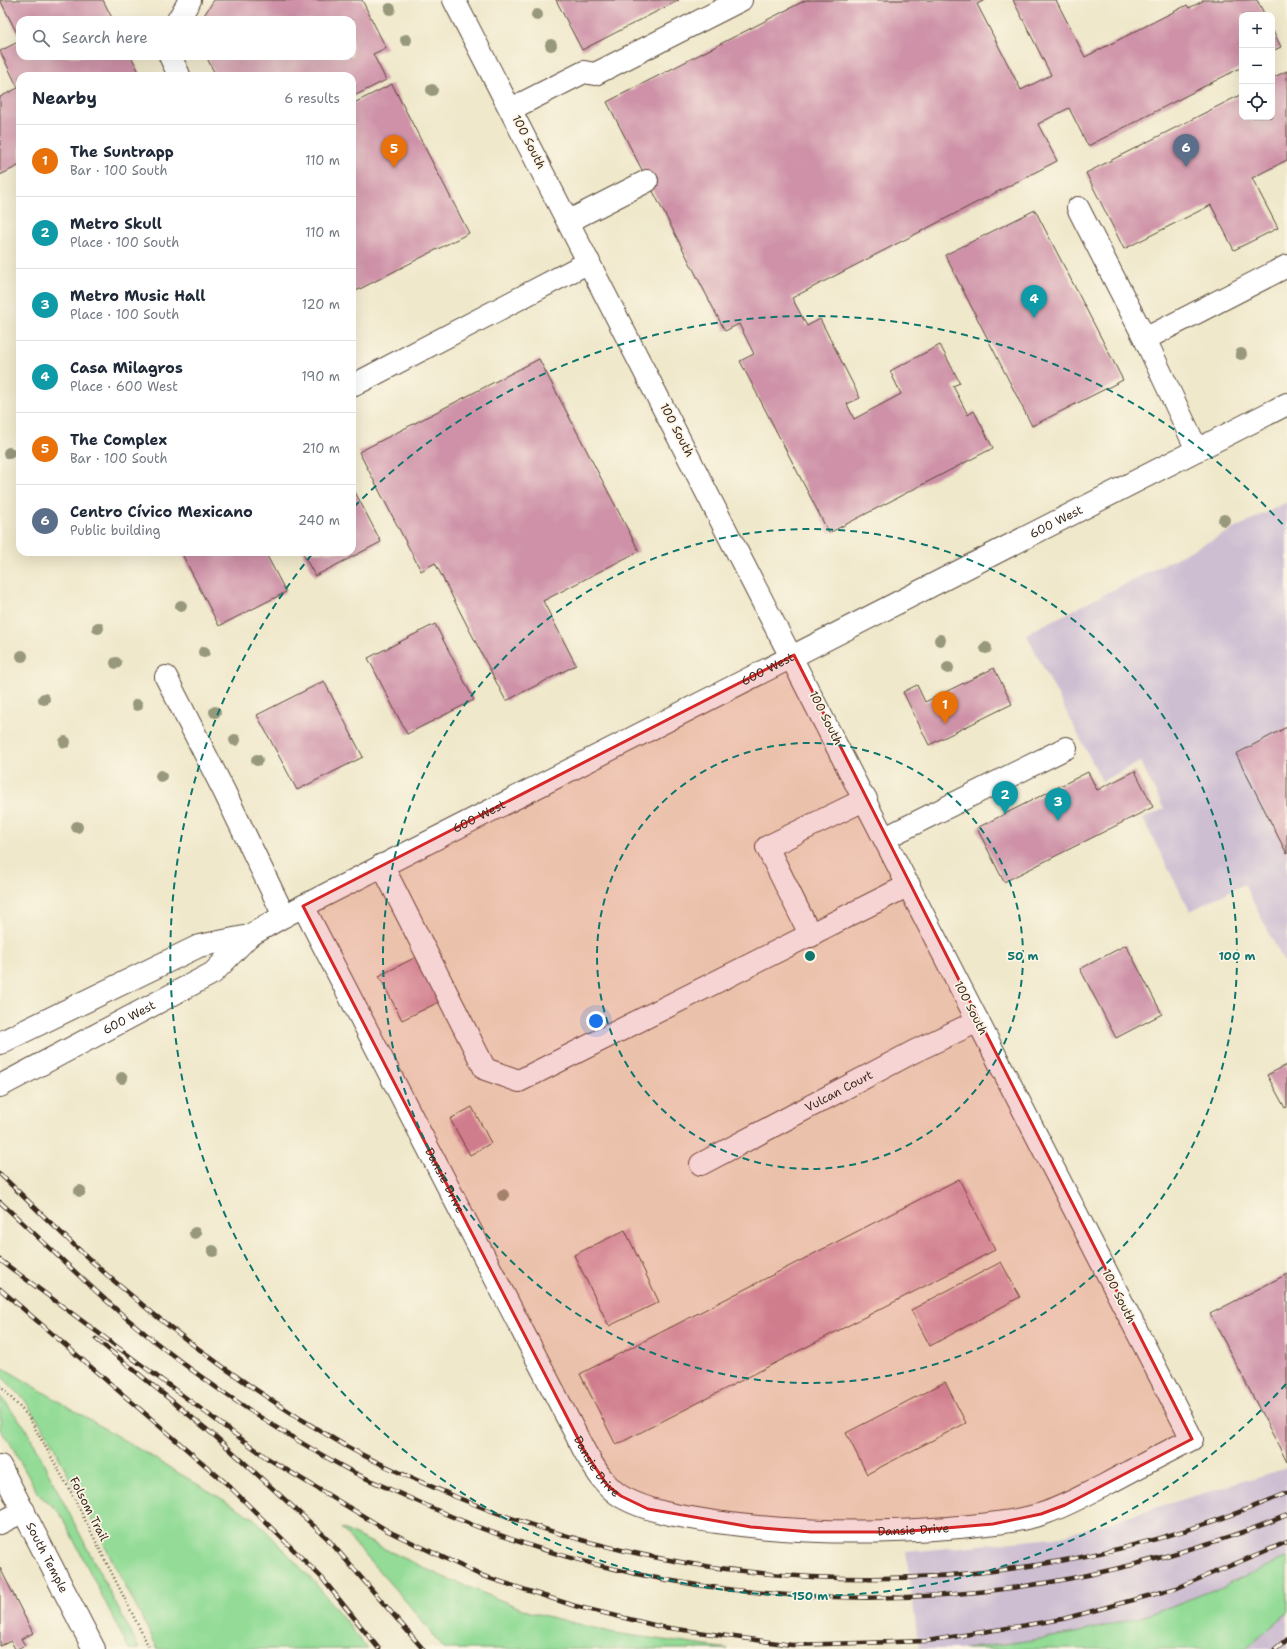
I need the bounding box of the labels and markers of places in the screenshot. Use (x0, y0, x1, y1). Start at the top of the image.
pin: 6 (1173, 134, 1199, 167)
pin: 5 (381, 135, 407, 168)
pin: 4 (1021, 285, 1047, 318)
pin: 1 (932, 691, 958, 724)
pin: 2 (992, 781, 1018, 814)
pin: 3 (1045, 788, 1071, 821)
centre of rings (803, 949, 817, 963)

